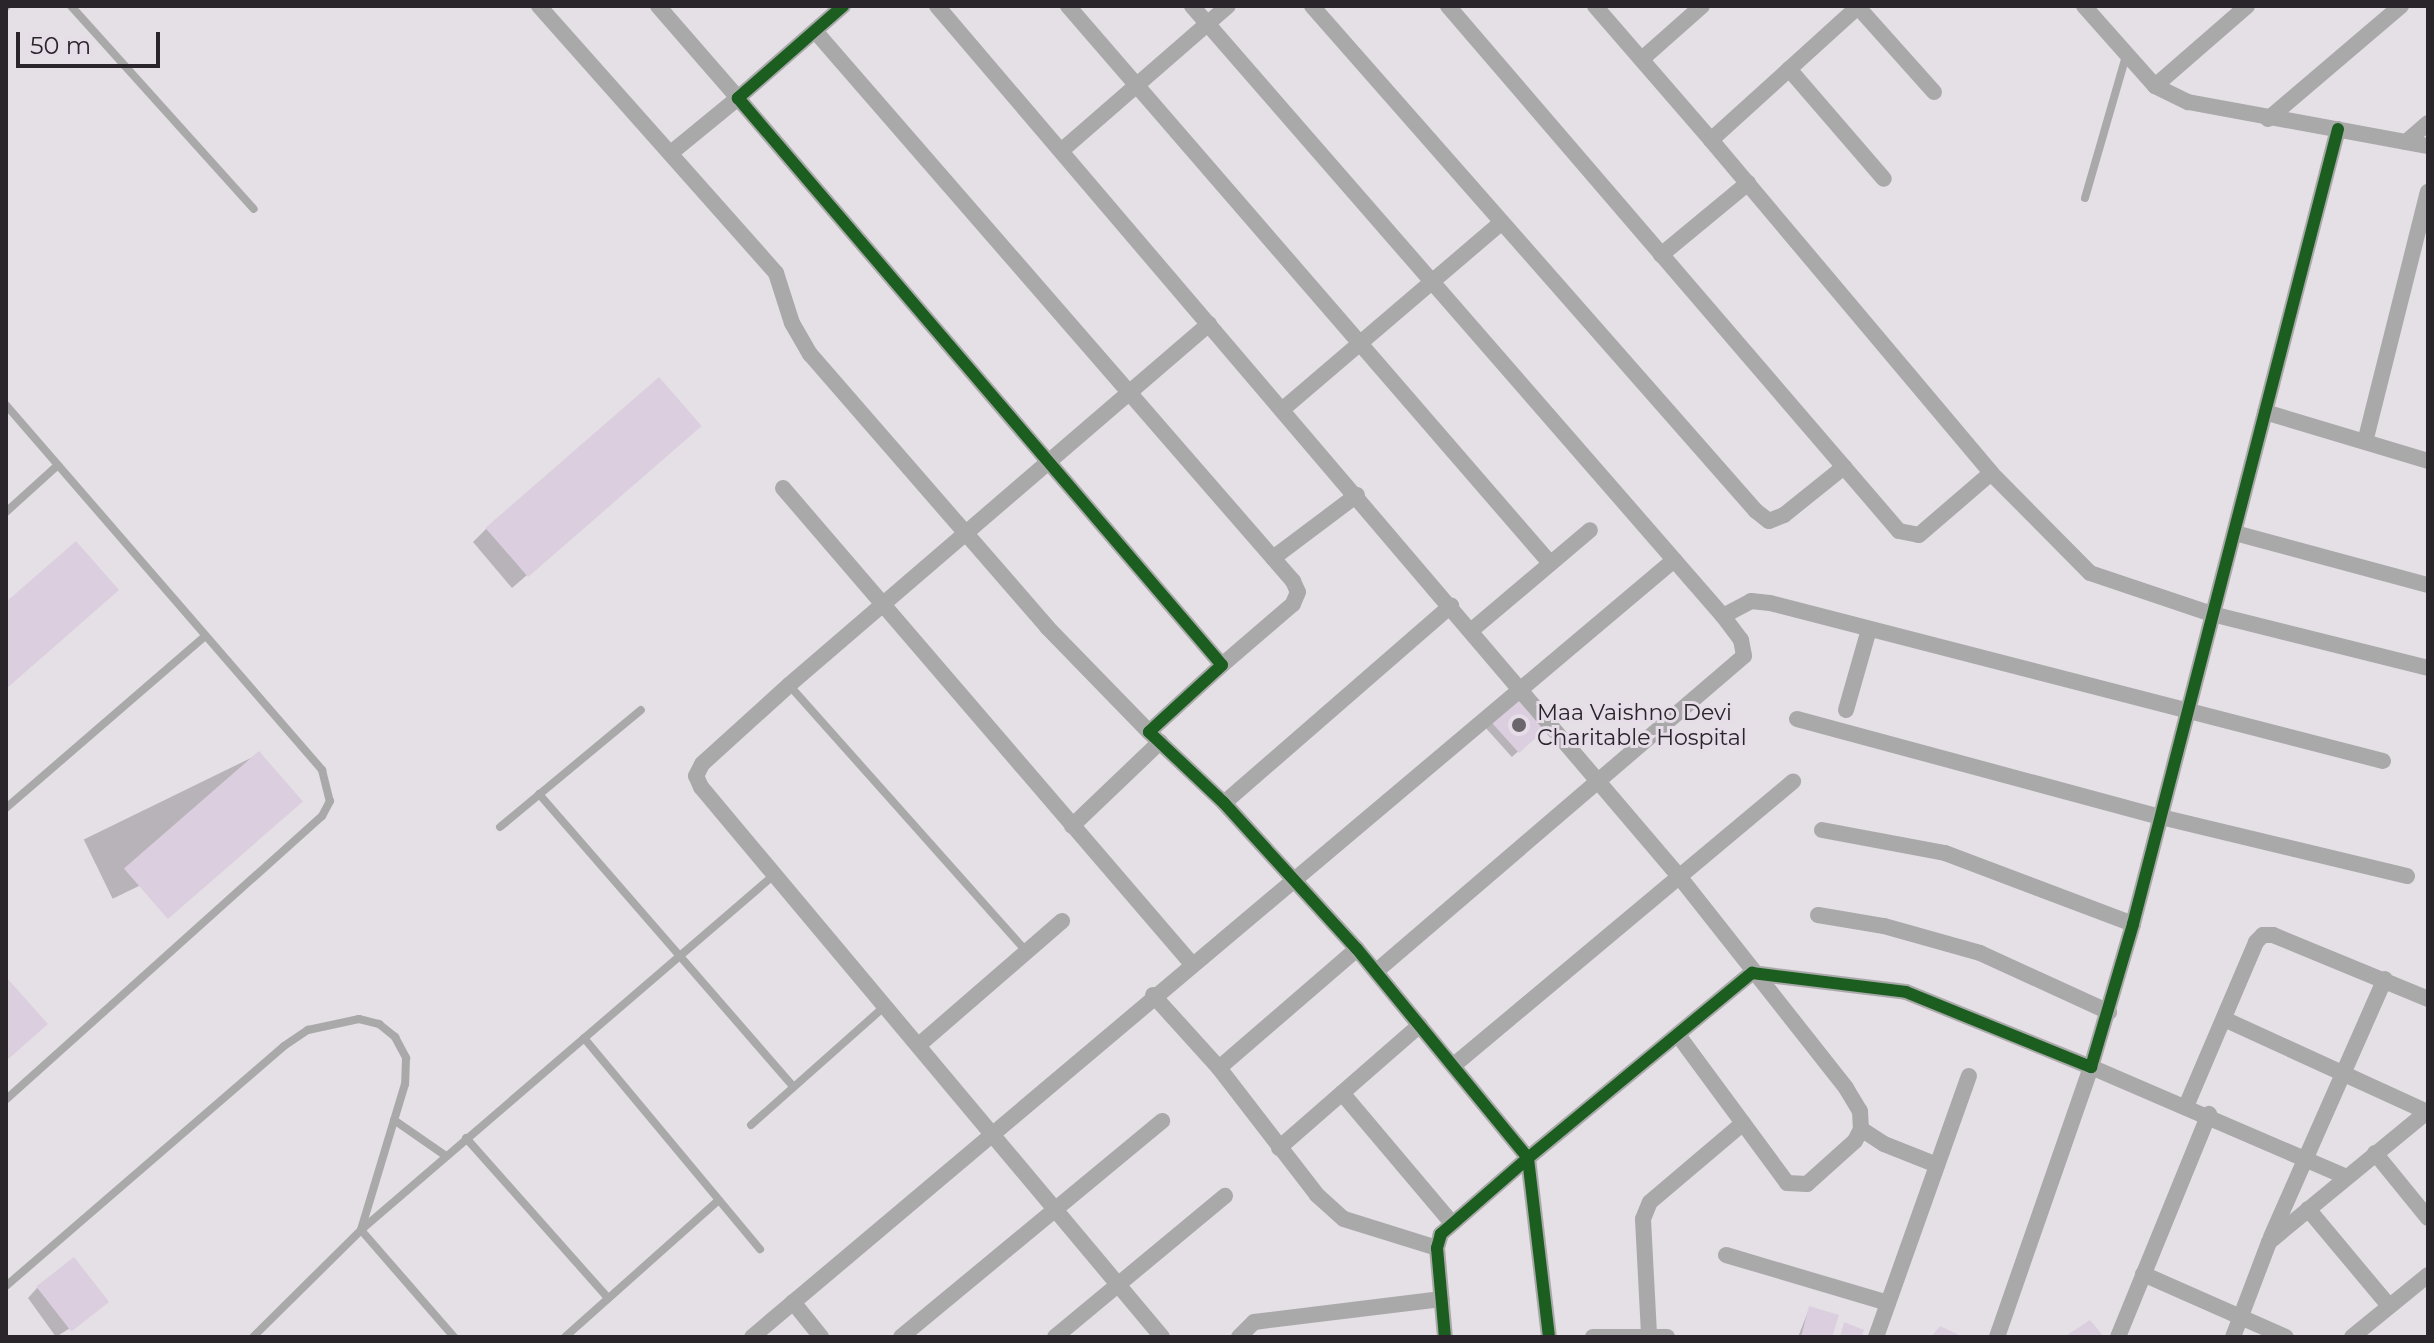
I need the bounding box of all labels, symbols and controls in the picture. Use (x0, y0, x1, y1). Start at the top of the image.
scale bar (20, 16, 164, 66)
text: 50 m (30, 31, 91, 60)
place label: Maa Vaishno Devi Charitable Hospital (1537, 699, 1747, 750)
marker: Maa Vaishno Devi Charitable Hospital (1508, 714, 1530, 736)

